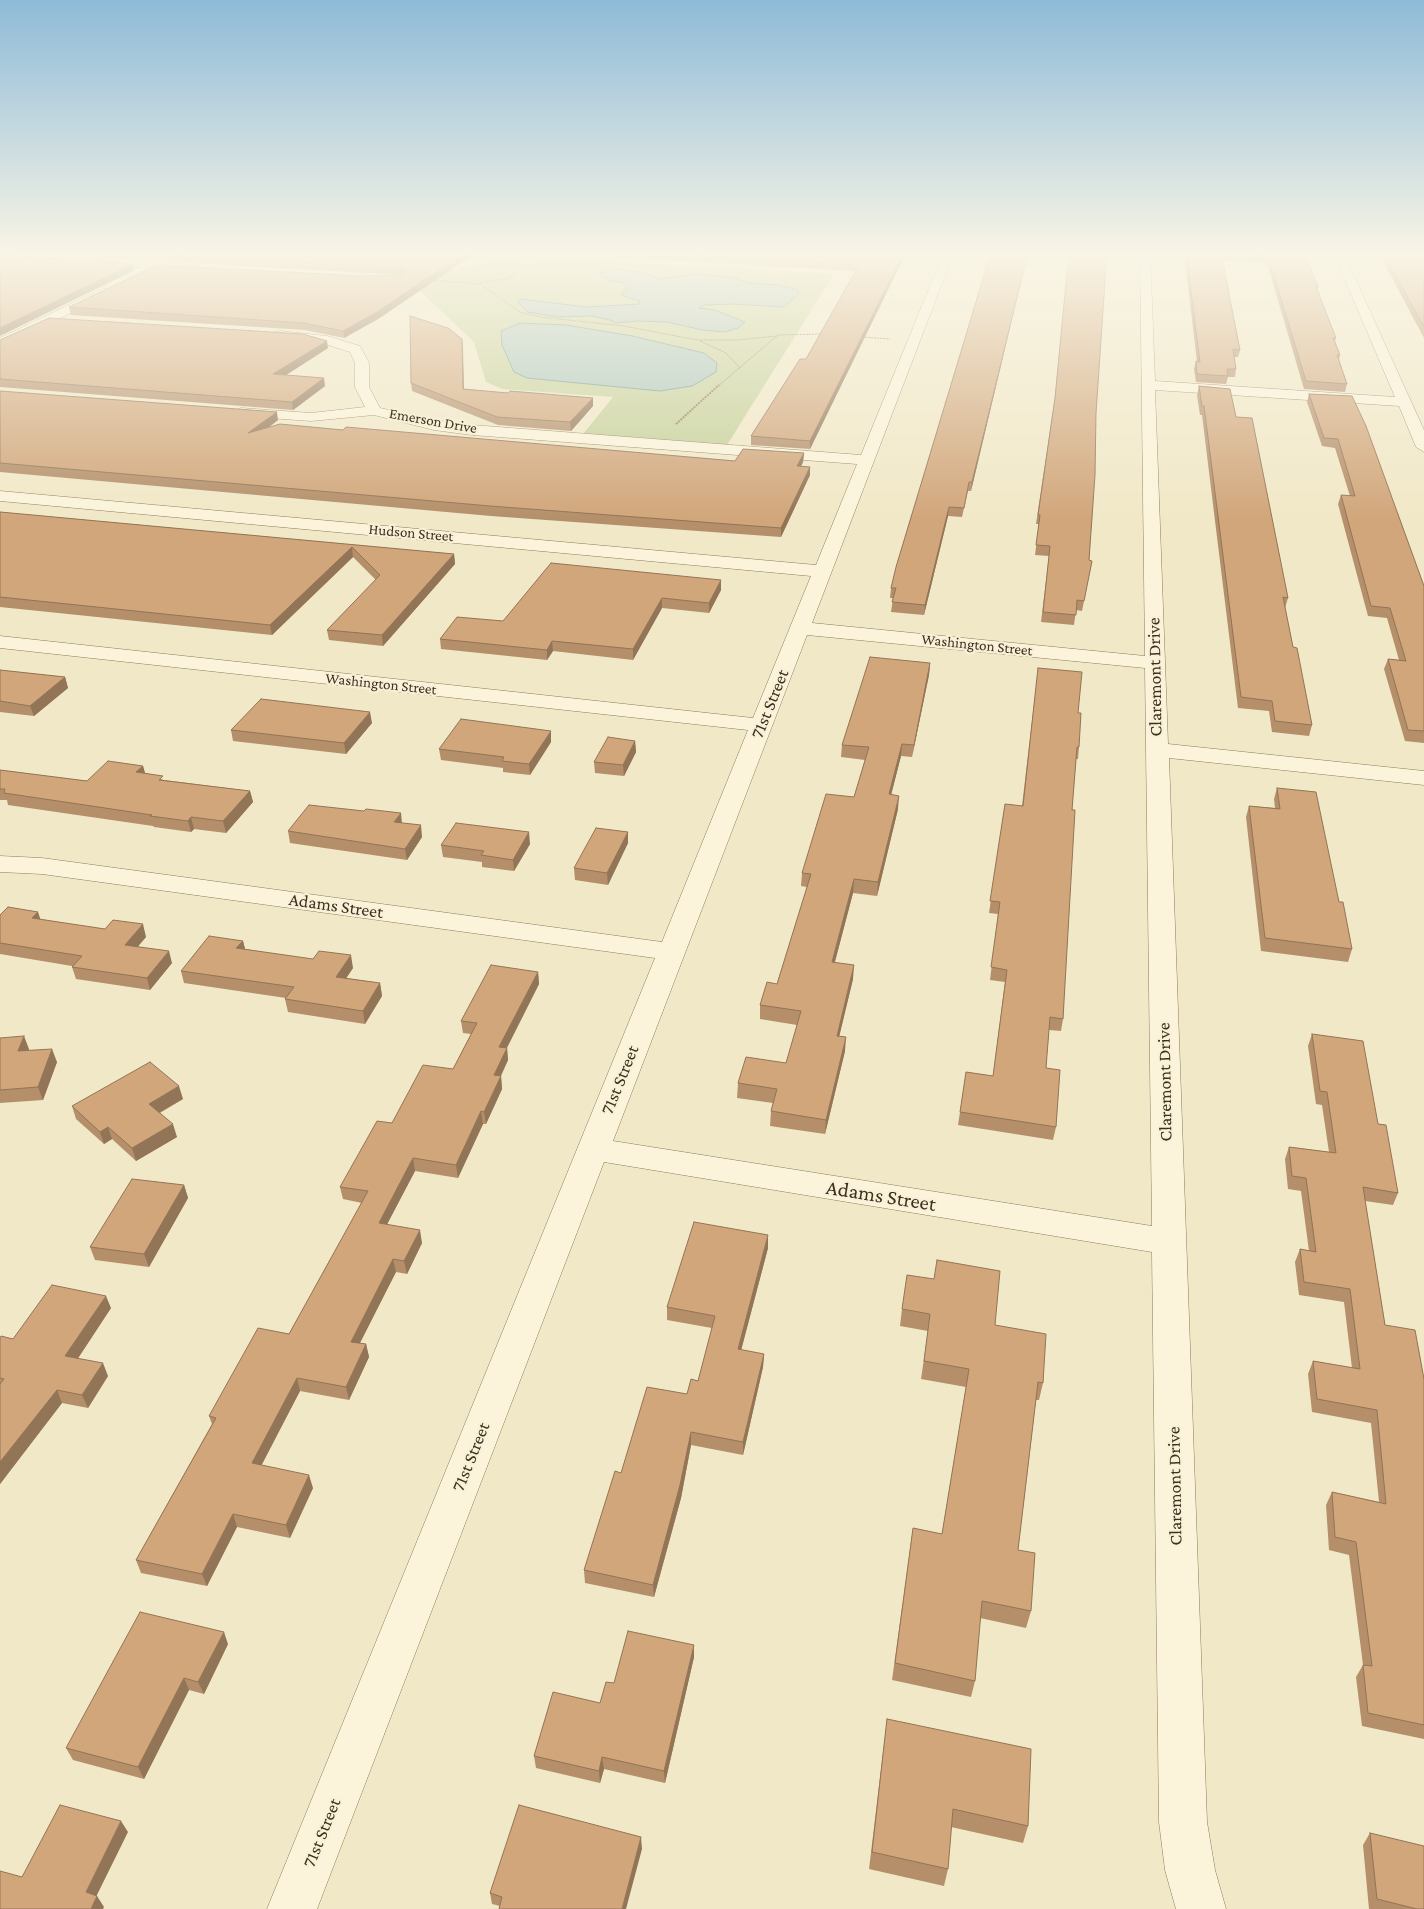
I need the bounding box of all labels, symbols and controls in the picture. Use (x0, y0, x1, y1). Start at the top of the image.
street label: Emerson Drive (388, 404, 478, 438)
street label: Hudson Street (368, 520, 454, 546)
street label: Claremont Drive (1143, 617, 1167, 737)
street label: Washington Street (921, 630, 1033, 660)
street label: 71st Street (746, 666, 794, 742)
street label: Washington Street (325, 669, 437, 699)
street label: Adams Street (287, 889, 385, 923)
street label: Claremont Drive (1153, 1022, 1177, 1142)
street label: 71st Street (596, 1042, 644, 1118)
street label: Adams Street (824, 1175, 938, 1217)
street label: 71st Street (447, 1419, 495, 1495)
street label: Claremont Drive (1163, 1426, 1187, 1546)
street label: 71st Street (298, 1795, 346, 1871)

